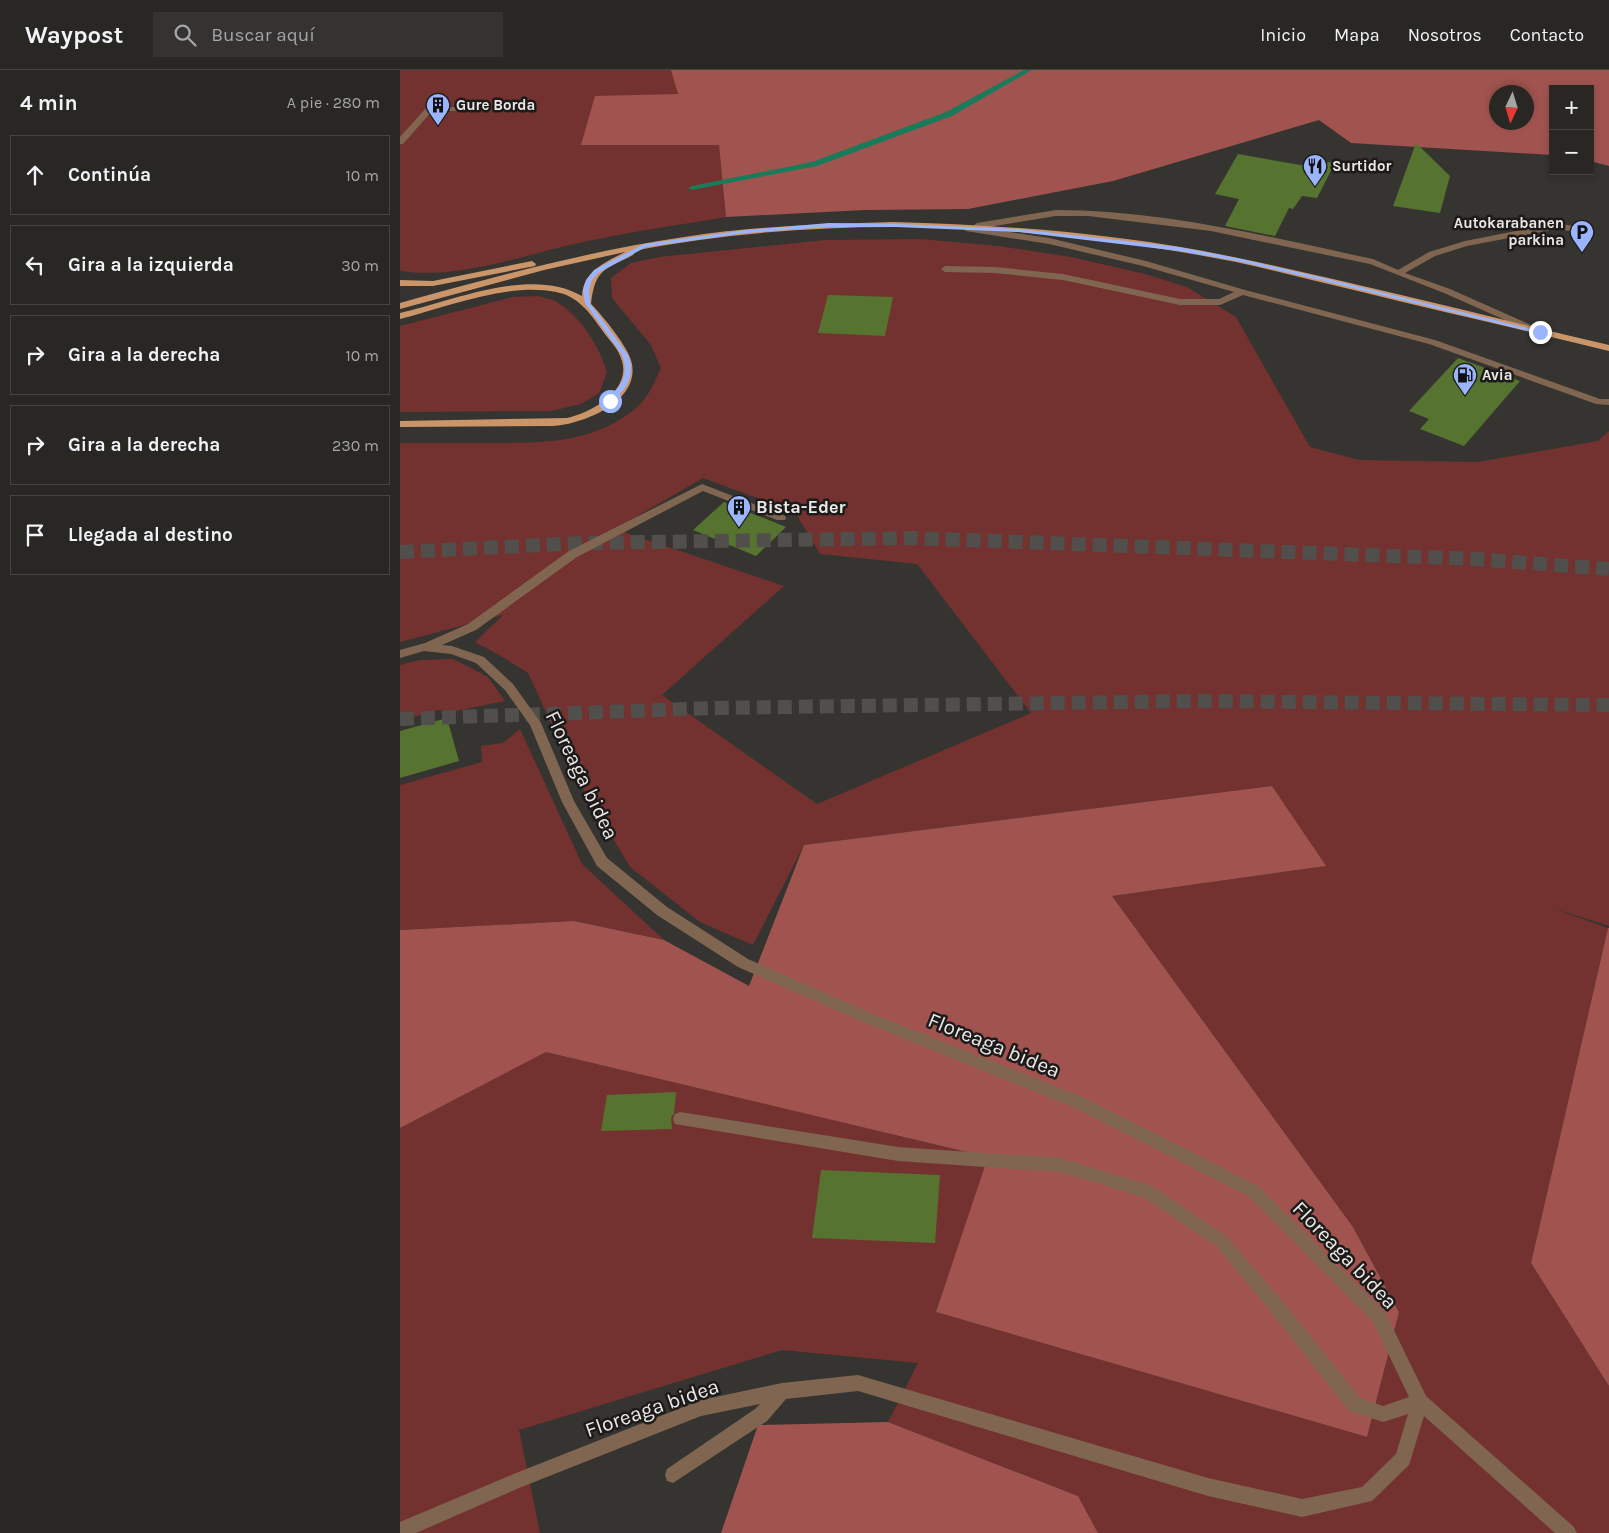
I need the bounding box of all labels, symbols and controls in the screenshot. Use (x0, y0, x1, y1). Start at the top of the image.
search box (153, 12, 503, 57)
text: Waypost (25, 21, 123, 49)
icon: search (171, 21, 199, 49)
text: Buscar aquí (211, 24, 315, 46)
text: Inicio (1260, 24, 1306, 46)
text: Mapa (1334, 24, 1380, 46)
text: Nosotros (1408, 24, 1482, 46)
text: Contacto (1510, 24, 1584, 46)
north arrow (1489, 85, 1534, 130)
map controls (1549, 85, 1594, 175)
button: + (1549, 85, 1594, 130)
text: 4 min (20, 91, 78, 115)
building icon: Gure Borda (425, 92, 451, 126)
text: A pie · 280 m (287, 93, 380, 112)
place label: Gure Borda (456, 96, 535, 114)
button: − (1549, 130, 1594, 175)
restaurant icon: Surtidor (1302, 153, 1328, 187)
place label: Surtidor (1332, 157, 1391, 175)
icon: ahead (21, 161, 49, 189)
text: Continúa (68, 164, 151, 186)
text: 10 m (345, 166, 379, 185)
place label: Autokarabanen parkina (1454, 214, 1564, 249)
parking icon: Autokarabanen parkina (1569, 219, 1595, 253)
icon: left (21, 251, 49, 279)
text: Gira a la izquierda (68, 254, 234, 276)
text: 30 m (341, 256, 379, 275)
route end (1529, 321, 1552, 344)
icon: right (21, 341, 49, 369)
text: Gira a la derecha (68, 344, 220, 366)
text: 10 m (345, 346, 379, 365)
fuel station icon: Avia (1452, 362, 1478, 396)
place label: Avia (1482, 366, 1513, 384)
route start (599, 390, 622, 413)
icon: right (21, 431, 49, 459)
text: Gira a la derecha (68, 434, 220, 456)
text: 230 m (332, 436, 379, 455)
building icon: Bista-Eder (726, 494, 752, 528)
place label: Bista-Eder (756, 496, 846, 518)
icon: arrive (21, 521, 49, 549)
text: Llegada al destino (68, 524, 233, 546)
street label: Floreaga bidea (540, 707, 624, 843)
street label: Floreaga bidea (925, 1008, 1063, 1082)
street label: Floreaga bidea (1288, 1196, 1402, 1314)
street label: Floreaga bidea (582, 1374, 722, 1442)

